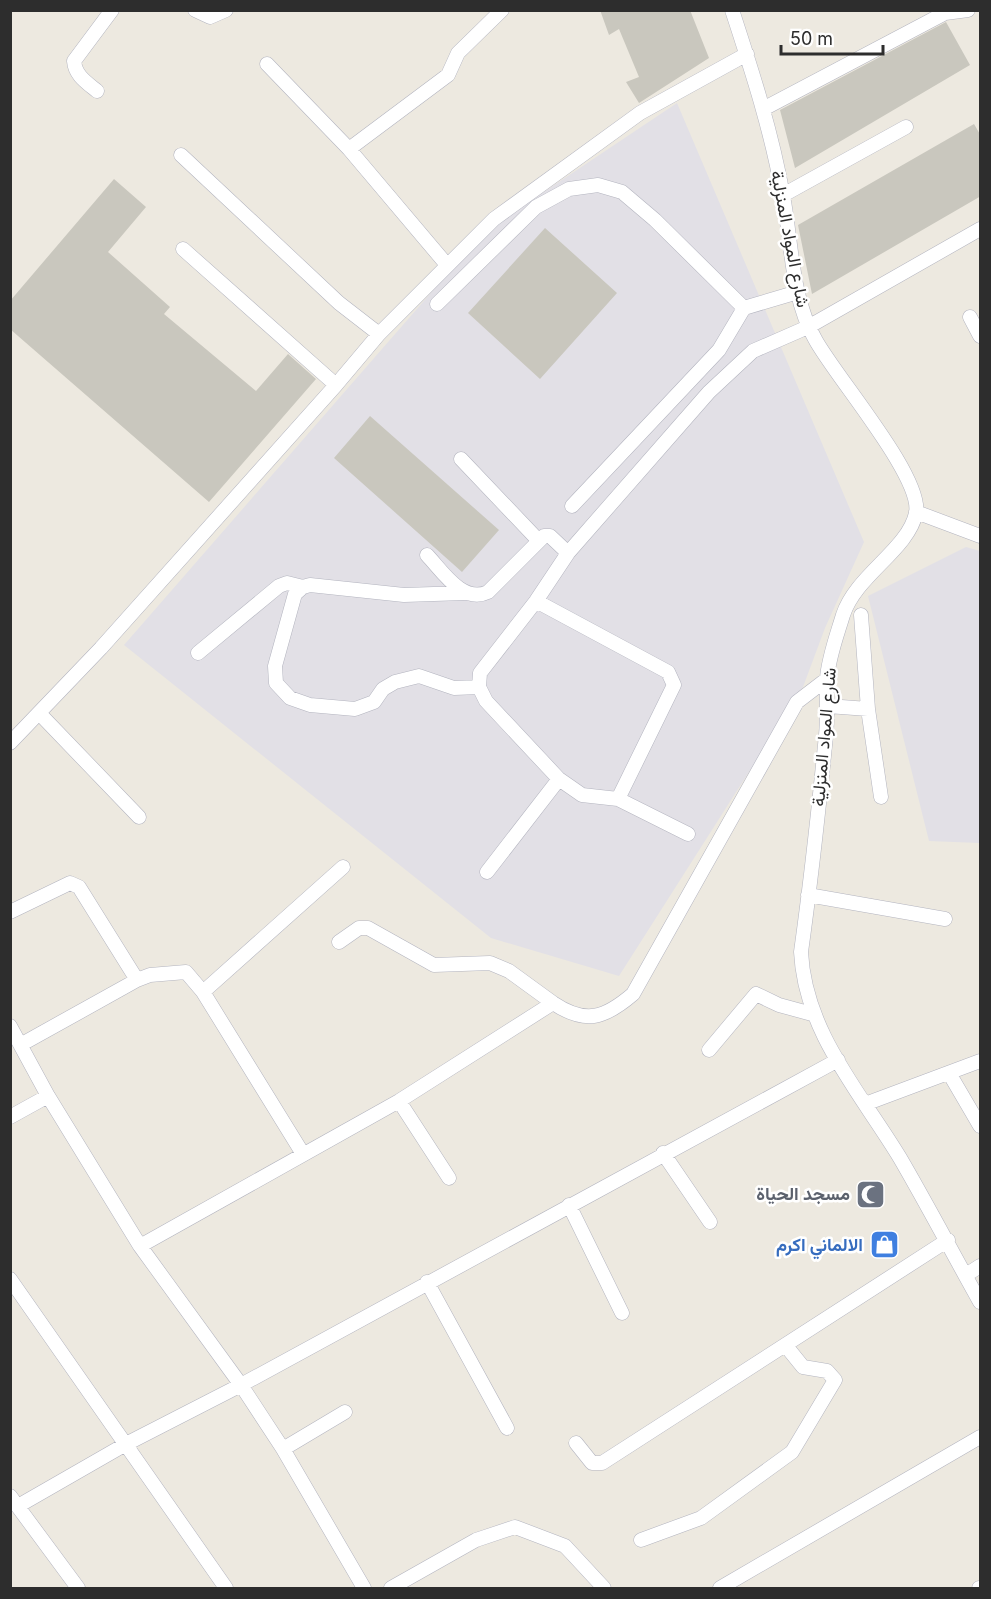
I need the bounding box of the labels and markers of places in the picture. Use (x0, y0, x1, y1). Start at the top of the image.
mosque icon: مسجد الحياة (855, 1178, 887, 1210)
place label: مسجد الحياة (756, 1183, 850, 1205)
shop icon: الالماني اكرم (868, 1229, 900, 1261)
place label: الالماني اكرم (776, 1234, 863, 1260)

